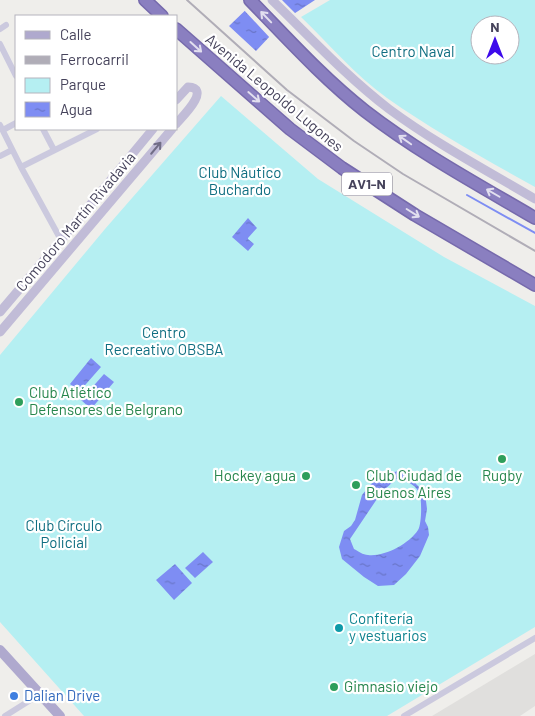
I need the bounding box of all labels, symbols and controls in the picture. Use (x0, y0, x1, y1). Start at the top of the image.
one-way arrow (260, 11, 272, 23)
legend (15, 15, 178, 130)
north arrow (470, 15, 520, 65)
text: N (490, 18, 500, 35)
text: Calle (60, 25, 92, 43)
street label: Avenida Leopoldo Lugones (202, 29, 347, 155)
one-way arrow (190, 41, 203, 53)
park label: Centro Naval (372, 42, 454, 60)
text: Ferrocarril (60, 50, 129, 68)
text: Parque (60, 75, 106, 93)
one-way arrow (247, 91, 260, 103)
text: Agua (60, 100, 93, 118)
one-way arrow (398, 135, 412, 145)
one-way arrow (150, 142, 161, 155)
street label: Comodoro Martín Rivadavia (12, 148, 139, 295)
park label: Club Náutico Buchardo (199, 163, 281, 198)
road number: AV1-N (342, 172, 392, 195)
one-way arrow (486, 188, 500, 198)
one-way arrow (405, 209, 419, 219)
park label: Centro Recreativo OBSBA (105, 323, 223, 358)
place label: Club Atlético Defensores de Belgrano (29, 383, 183, 418)
marker: Club Atlético Defensores de Belgrano (13, 396, 25, 408)
marker: Rugby (496, 453, 508, 465)
place label: Hockey agua (214, 466, 296, 484)
place label: Club Ciudad de Buenos Aires (366, 466, 462, 501)
place label: Rugby (482, 466, 522, 484)
marker: Hockey agua (300, 470, 312, 482)
marker: Club Ciudad de Buenos Aires (350, 479, 362, 491)
park label: Club Círculo Policial (26, 516, 102, 551)
place label: Confitería y vestuarios (349, 609, 427, 644)
marker: Confitería y vestuarios (333, 622, 345, 634)
place label: Gimnasio viejo (344, 677, 438, 695)
marker: Gimnasio viejo (328, 681, 340, 693)
place label: Dalian Drive (24, 686, 100, 704)
marker: Dalian Drive (8, 690, 20, 702)

